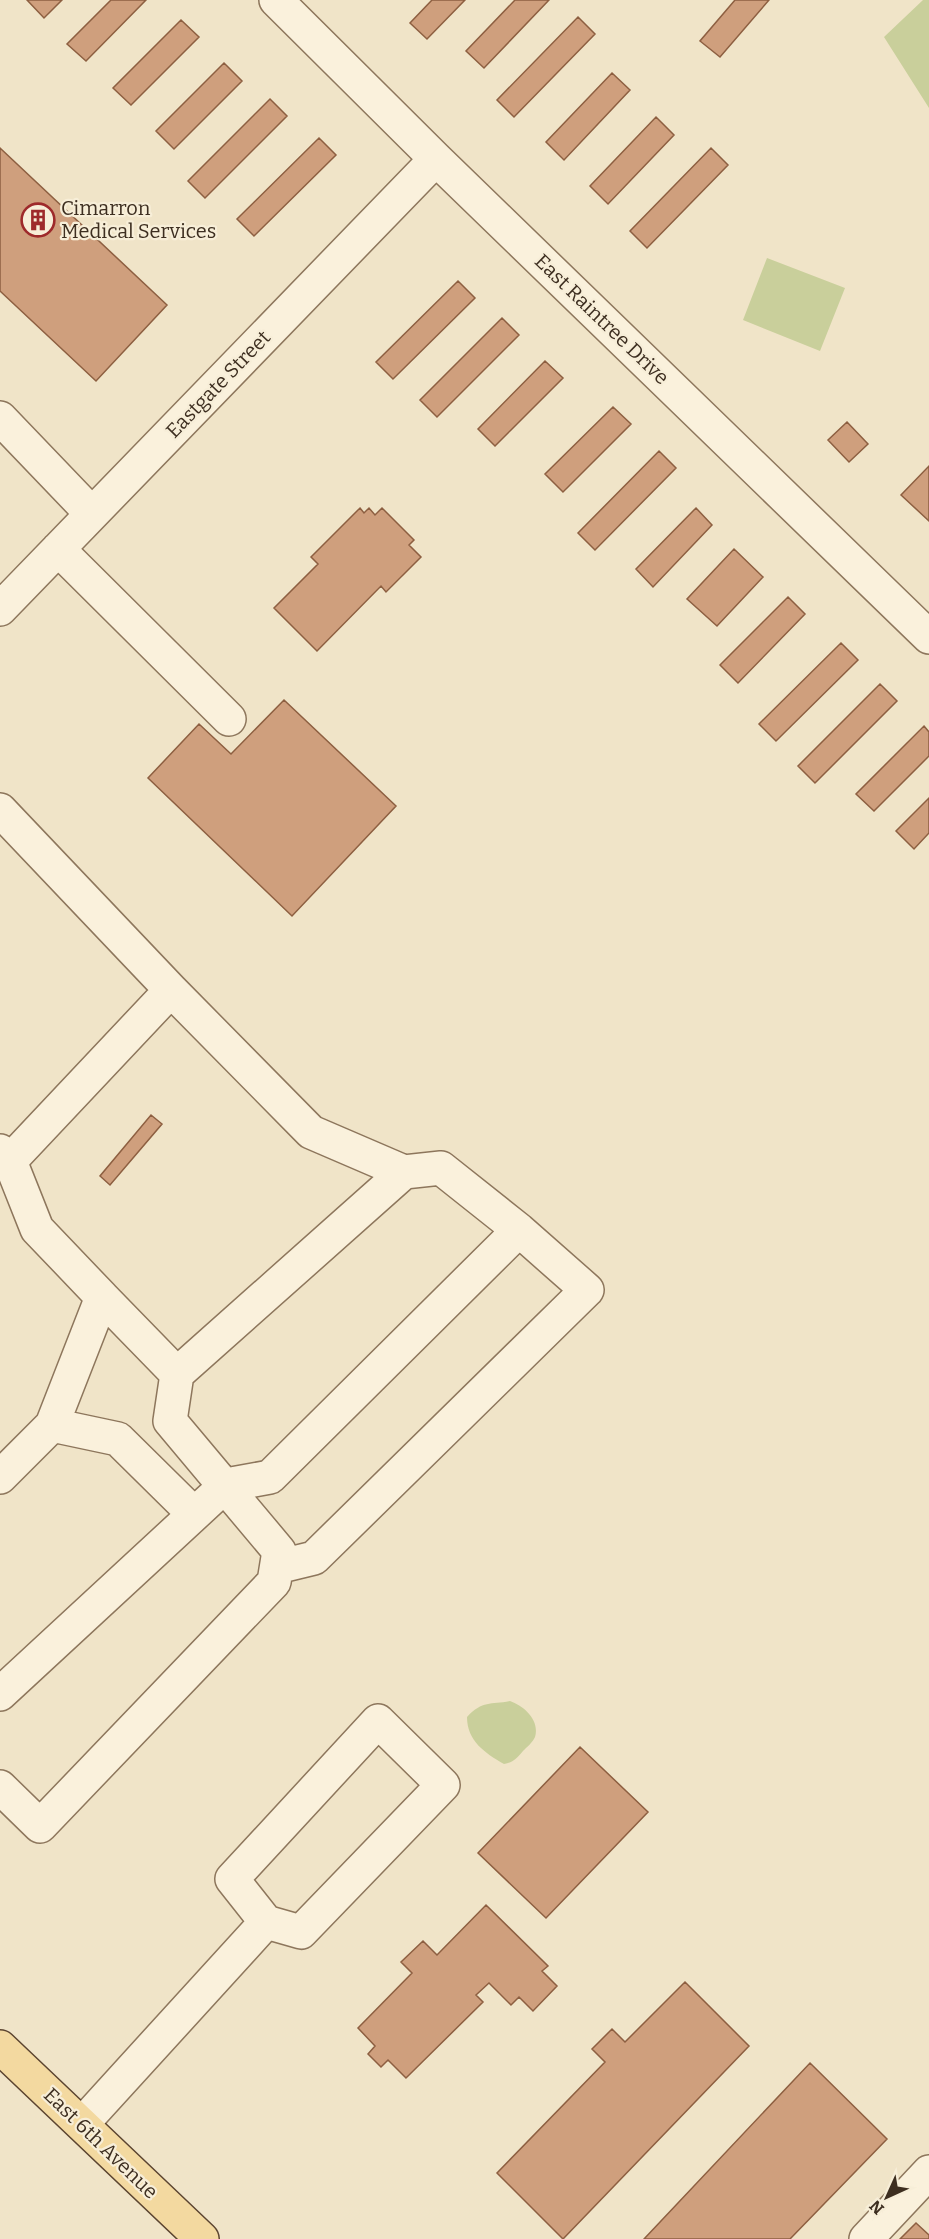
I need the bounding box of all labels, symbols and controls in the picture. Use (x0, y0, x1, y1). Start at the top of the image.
place label: Cimarron Medical Services (61, 196, 216, 243)
building icon: Cimarron Medical Services (20, 202, 56, 238)
street label: East Raintree Drive (530, 249, 674, 389)
street label: Eastgate Street (161, 325, 275, 443)
street label: East 6th Avenue (39, 2083, 163, 2203)
north arrow (857, 2167, 917, 2227)
text: N (866, 2196, 888, 2218)

